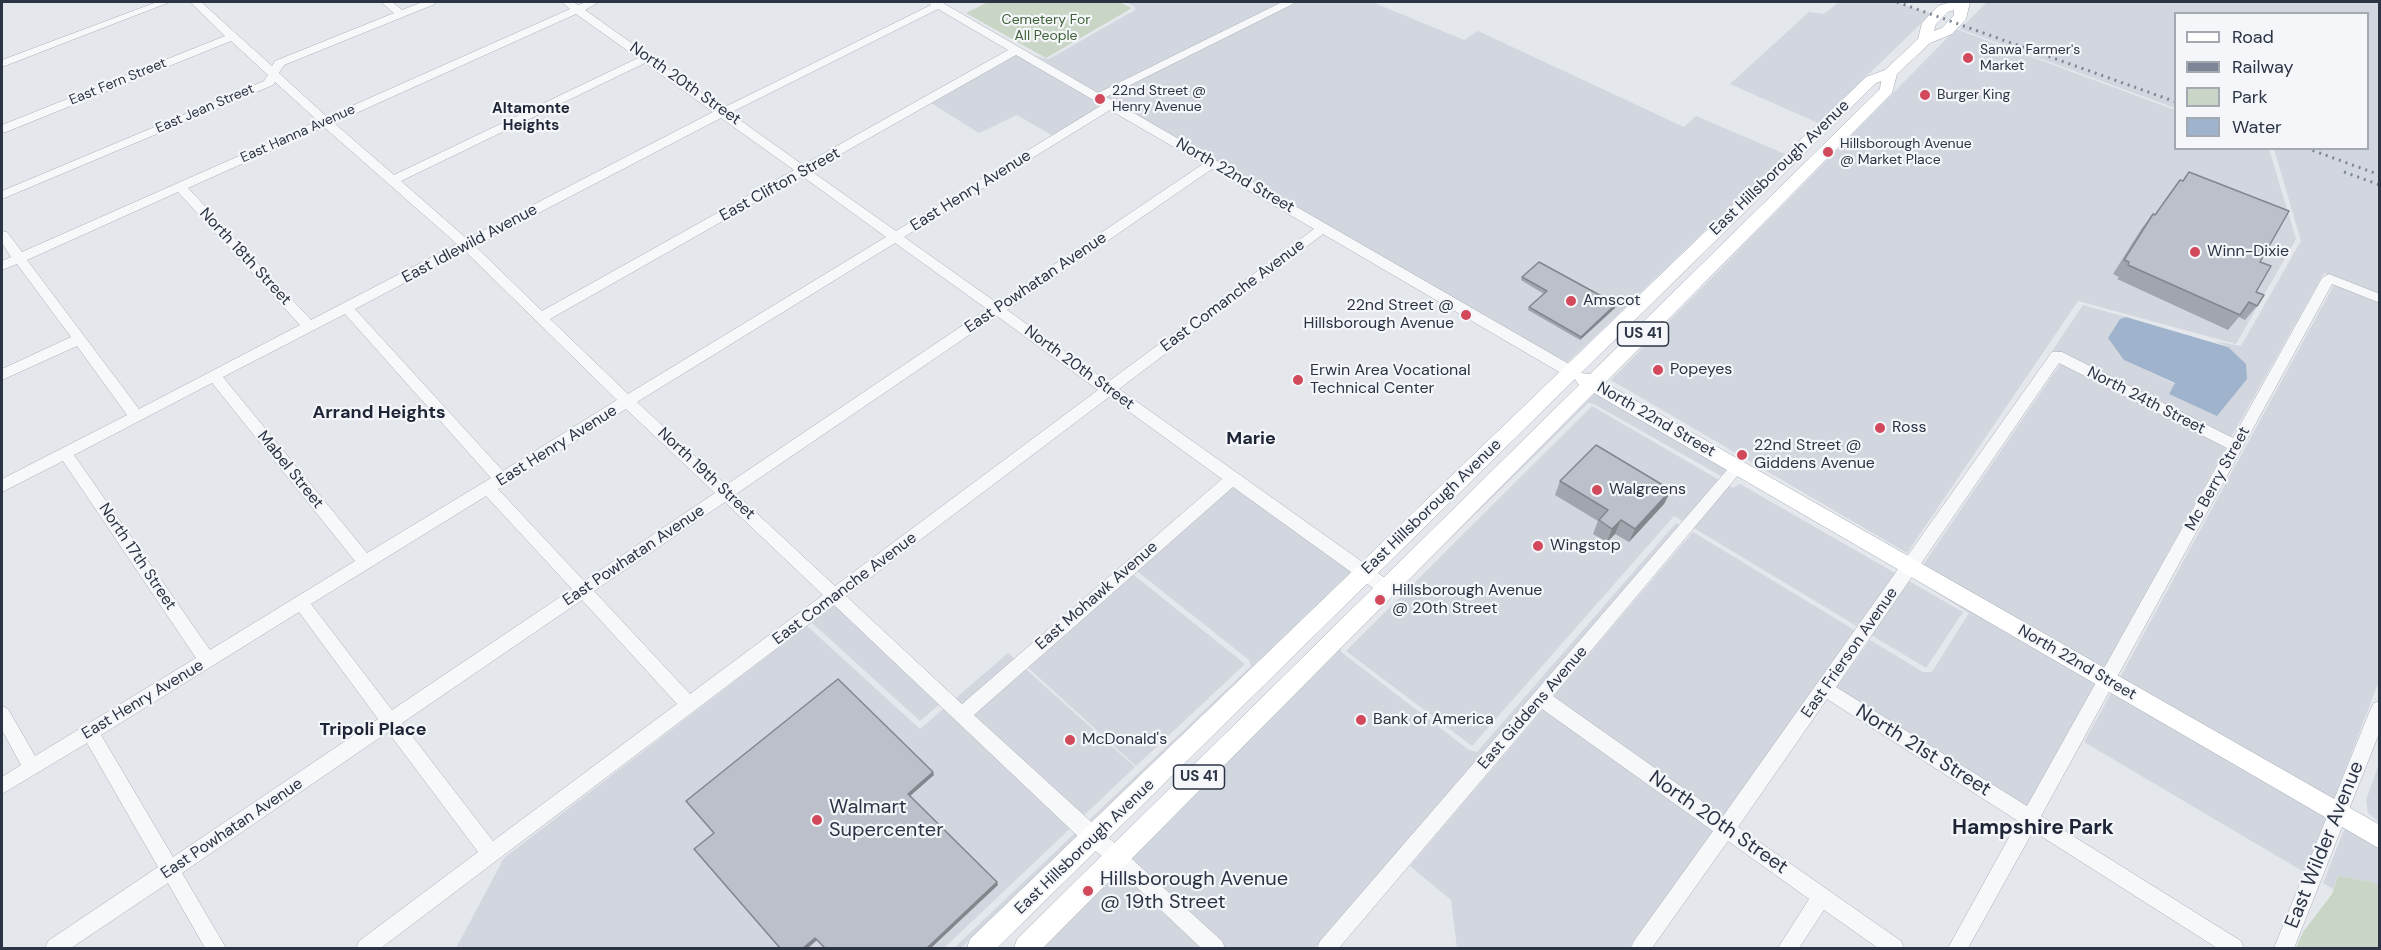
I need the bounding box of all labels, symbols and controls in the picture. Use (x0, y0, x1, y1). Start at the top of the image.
park label: Cemetery For All People (1002, 12, 1090, 44)
legend (2174, 12, 2369, 150)
text: Road (2232, 25, 2274, 49)
street label: North 20th Street (626, 38, 744, 130)
place label: Sanwa Farmer's Market (1980, 42, 2080, 74)
marker: Sanwa Farmer's Market (1961, 51, 1975, 65)
street label: East Fern Street (67, 55, 169, 109)
text: Railway (2232, 55, 2294, 79)
street label: East Jean Street (153, 81, 257, 137)
place label: 22nd Street @ Henry Avenue (1112, 83, 1206, 116)
text: Park (2232, 85, 2268, 109)
place label: Burger King (1937, 87, 2010, 103)
marker: Burger King (1918, 88, 1932, 102)
marker: 22nd Street @ Henry Avenue (1093, 92, 1107, 106)
street label: East Hillsborough Avenue (1706, 96, 1854, 240)
district label: Altamonte Heights (492, 100, 570, 135)
street label: East Hanna Avenue (238, 101, 358, 167)
text: Water (2232, 115, 2282, 139)
street label: North 22nd Street (1172, 134, 1298, 218)
place label: Hillsborough Avenue @ Market Place (1840, 136, 1972, 168)
street label: East Clifton Street (716, 144, 844, 226)
marker: Hillsborough Avenue @ Market Place (1821, 145, 1835, 159)
street label: East Henry Avenue (907, 146, 1035, 236)
street label: East Idlewild Avenue (399, 200, 541, 288)
street label: North 18th Street (195, 204, 295, 310)
street label: East Powhatan Avenue (962, 228, 1110, 338)
street label: East Comanche Avenue (1157, 236, 1309, 356)
place label: Winn-Dixie (2207, 242, 2289, 262)
marker: Winn-Dixie (2188, 245, 2202, 259)
place label: Amscot (1583, 291, 1641, 311)
marker: Amscot (1564, 294, 1578, 308)
place label: 22nd Street @ Hillsborough Avenue (1304, 296, 1454, 334)
marker: 22nd Street @ Hillsborough Avenue (1459, 308, 1473, 322)
street label: North 20th Street (1020, 322, 1138, 414)
road number: US 41 (1618, 322, 1668, 346)
place label: Popeyes (1670, 360, 1732, 380)
place label: Erwin Area Vocational Technical Center (1310, 361, 1471, 399)
marker: Popeyes (1651, 363, 1665, 377)
street label: North 24th Street (2084, 363, 2208, 439)
marker: Erwin Area Vocational Technical Center (1291, 373, 1305, 387)
street label: North 22nd Street (1593, 378, 1719, 462)
street label: East Henry Avenue (493, 401, 621, 491)
district label: Arrand Heights (312, 402, 446, 424)
place label: Ross (1892, 418, 1927, 438)
marker: Ross (1873, 421, 1887, 435)
street label: North 19th Street (653, 424, 759, 524)
street label: Mc Berry Street (2182, 424, 2254, 534)
street label: Mabel Street (253, 427, 327, 513)
district label: Marie (1226, 428, 1276, 450)
street label: East Hillsborough Avenue (1358, 435, 1506, 579)
place label: 22nd Street @ Giddens Avenue (1754, 436, 1875, 474)
marker: 22nd Street @ Giddens Avenue (1735, 448, 1749, 462)
place label: Walgreens (1609, 480, 1686, 500)
marker: Walgreens (1590, 483, 1604, 497)
street label: North 17th Street (94, 500, 180, 614)
street label: East Powhatan Avenue (560, 501, 708, 611)
street label: East Comanche Avenue (769, 529, 921, 649)
place label: Wingstop (1550, 536, 1621, 556)
street label: East Mohawk Avenue (1032, 538, 1162, 654)
marker: Wingstop (1531, 539, 1545, 553)
place label: Hillsborough Avenue @ 20th Street (1392, 581, 1542, 619)
street label: East Frierson Avenue (1798, 584, 1902, 722)
marker: Hillsborough Avenue @ 20th Street (1373, 593, 1387, 607)
street label: North 22nd Street (2014, 621, 2140, 705)
street label: East Giddens Avenue (1474, 642, 1592, 774)
street label: East Henry Avenue (79, 656, 207, 744)
street label: North 21st Street (1851, 700, 1995, 802)
place label: Bank of America (1373, 710, 1494, 730)
marker: Bank of America (1354, 713, 1368, 727)
district label: Tripoli Place (319, 719, 427, 741)
place label: McDonald's (1082, 730, 1167, 750)
marker: McDonald's (1063, 733, 1077, 747)
street label: East Wilder Avenue (2281, 758, 2369, 932)
road number: US 41 (1174, 765, 1224, 789)
street label: North 20th Street (1644, 766, 1792, 880)
street label: East Powhatan Avenue (158, 774, 306, 884)
street label: East Hillsborough Avenue (1011, 775, 1159, 919)
place label: Walmart Supercenter (829, 796, 944, 843)
marker: Walmart Supercenter (810, 813, 824, 827)
district label: Hampshire Park (1952, 815, 2114, 841)
place label: Hillsborough Avenue @ 19th Street (1100, 868, 1288, 915)
marker: Hillsborough Avenue @ 19th Street (1081, 884, 1095, 898)

